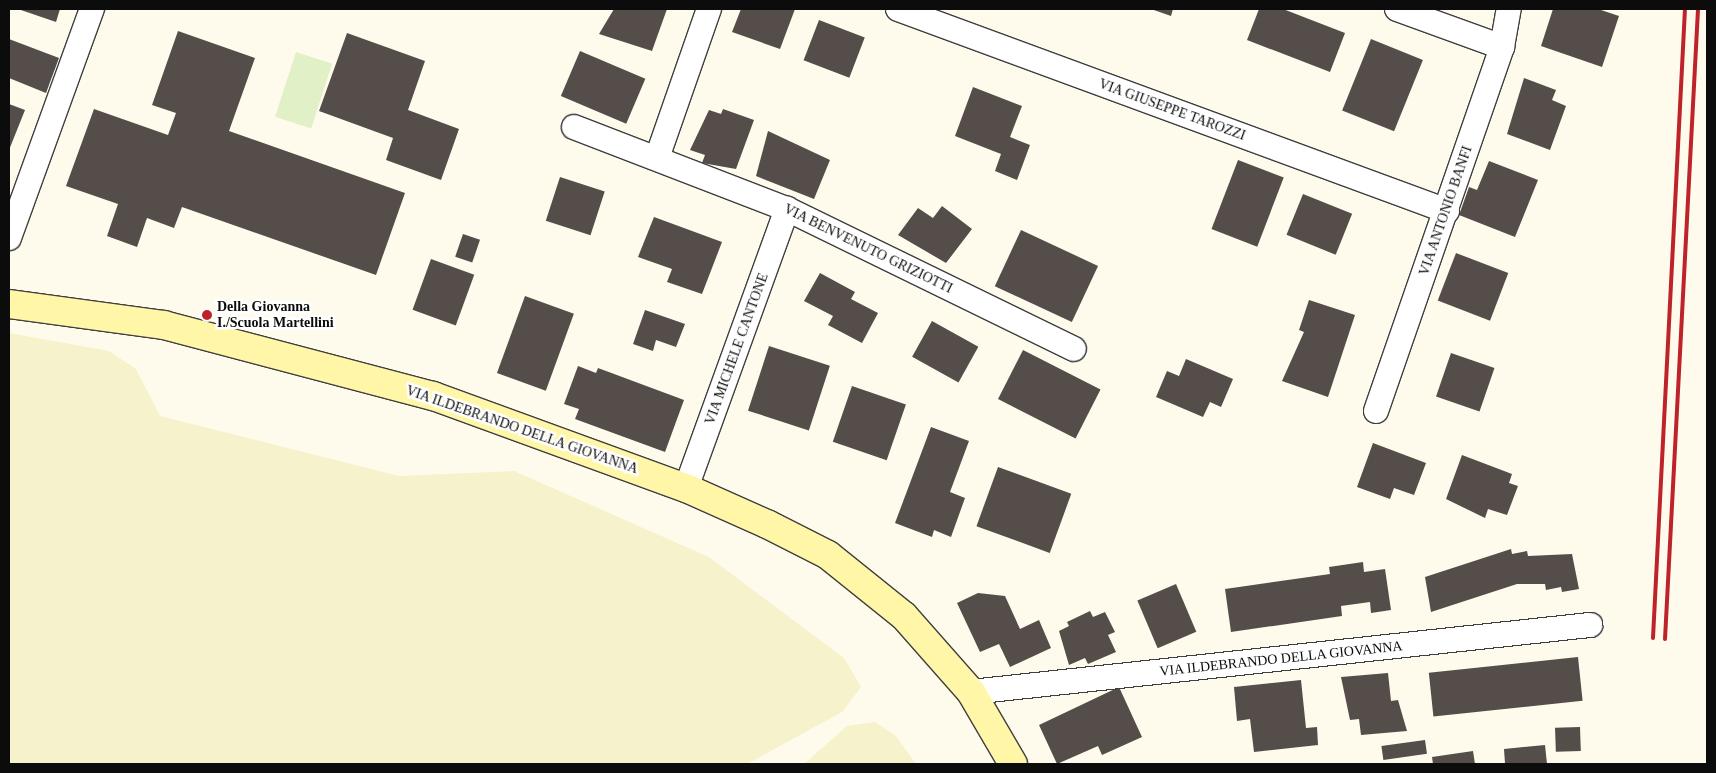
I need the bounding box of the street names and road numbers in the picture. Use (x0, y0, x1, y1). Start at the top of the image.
street label: VIA GIUSEPPE TAROZZI (1096, 75, 1248, 145)
street label: VIA ANTONIO BANFI (1416, 143, 1476, 279)
street label: VIA BENVENUTO GRIZIOTTI (781, 201, 955, 297)
street label: VIA MICHELE CANTONE (702, 271, 772, 427)
street label: VIA ILDEBRANDO DELLA GIOVANNA (403, 382, 641, 478)
street label: VIA ILDEBRANDO DELLA GIOVANNA (1158, 638, 1404, 680)

